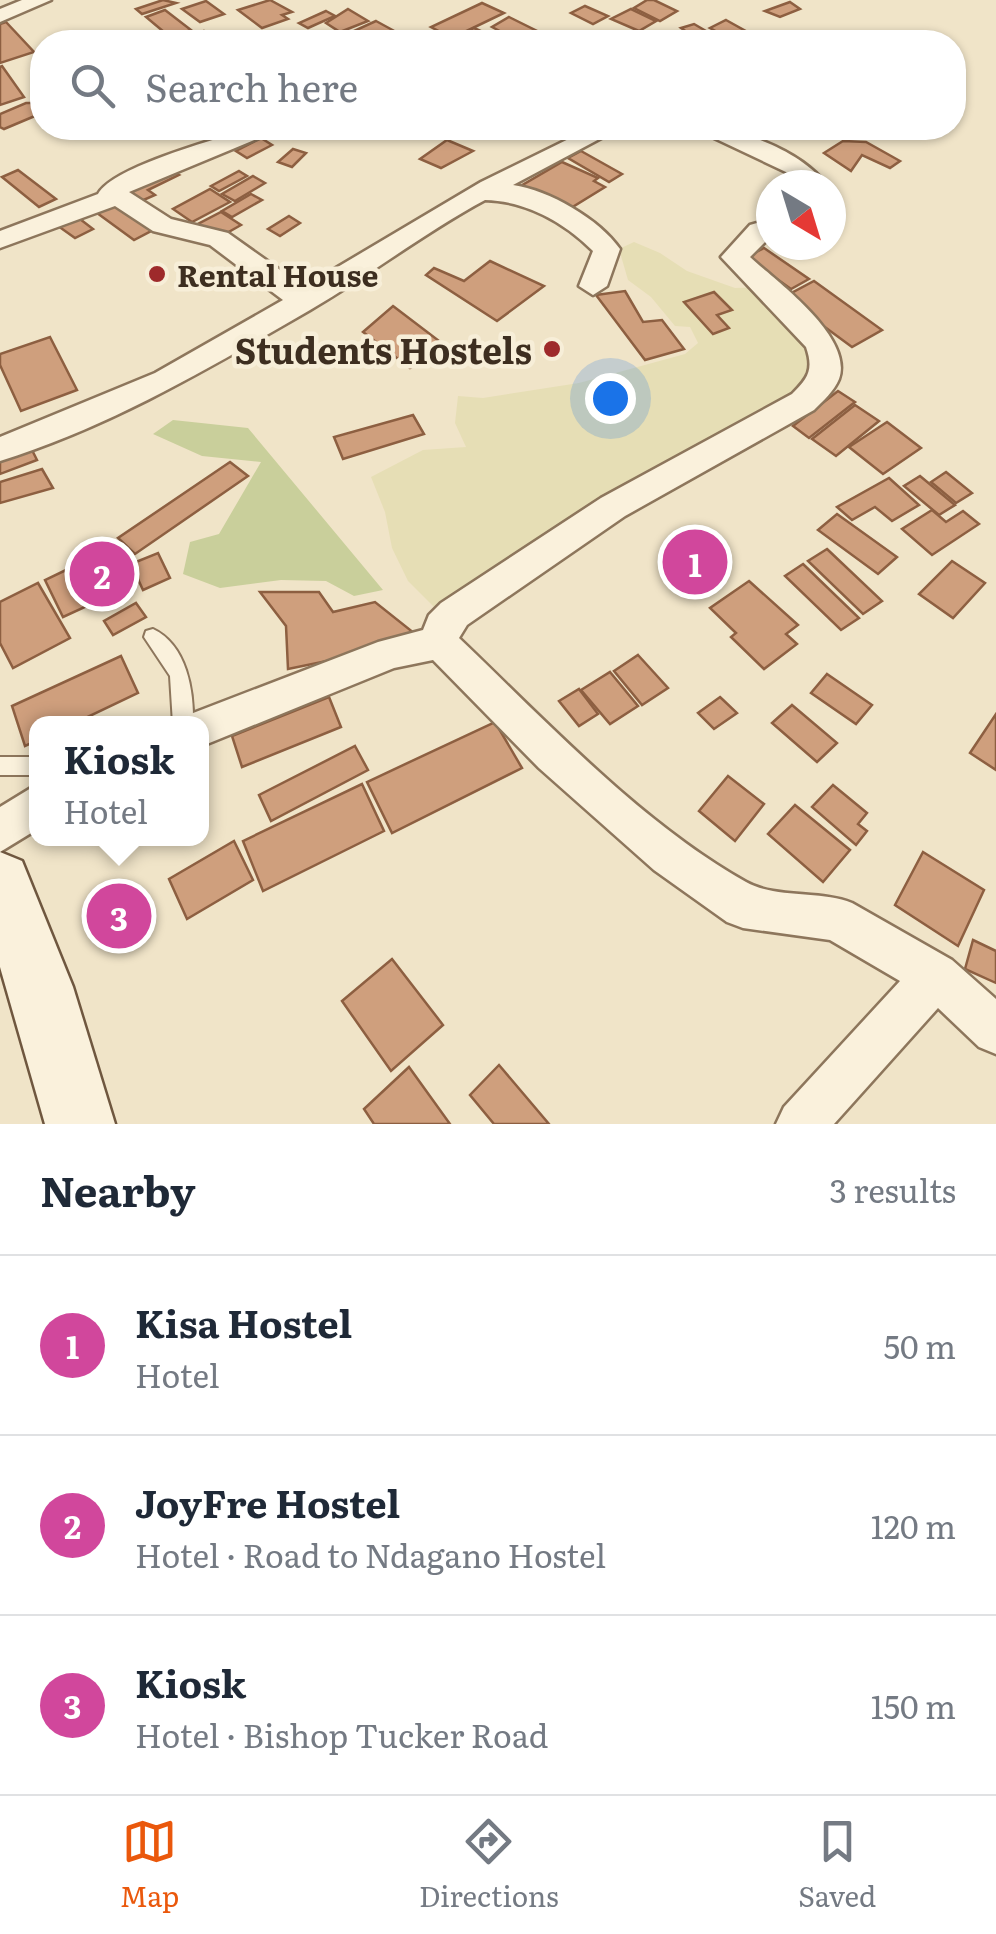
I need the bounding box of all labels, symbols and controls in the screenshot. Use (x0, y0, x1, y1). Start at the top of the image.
search box (30, 30, 966, 140)
text: Search here (145, 57, 358, 114)
icon: search (65, 58, 120, 113)
north arrow (756, 170, 846, 260)
place label: Rental House (177, 252, 378, 296)
marker: Rental House (146, 263, 168, 285)
place label: Students Hostels (235, 323, 532, 375)
marker: Students Hostels (541, 338, 563, 360)
your location (585, 373, 636, 424)
pin: 1 (662, 524, 728, 600)
pin: 2 (70, 536, 134, 612)
popup (29, 716, 209, 846)
text: Kiosk (63, 729, 175, 786)
text: Hotel (63, 786, 148, 834)
pin: 3 (86, 878, 152, 954)
text: Nearby (40, 1158, 196, 1220)
text: 3 results (830, 1165, 956, 1213)
text: Kisa Hostel (135, 1293, 352, 1350)
text: 1 (66, 1321, 79, 1369)
text: 50 m (884, 1321, 956, 1369)
text: Hotel (135, 1350, 219, 1398)
text: JoyFre Hostel (135, 1473, 400, 1530)
text: 2 (64, 1501, 81, 1549)
text: 120 m (871, 1501, 956, 1549)
text: Hotel · Road to Ndagano Hostel (135, 1530, 606, 1578)
text: Kiosk (135, 1653, 246, 1710)
text: 3 (64, 1681, 81, 1729)
text: 150 m (871, 1681, 956, 1729)
text: Hotel · Bishop Tucker Road (135, 1710, 548, 1758)
tab: Map (120, 1814, 179, 1916)
tab: Directions (419, 1814, 559, 1916)
tab: Saved (798, 1814, 876, 1916)

